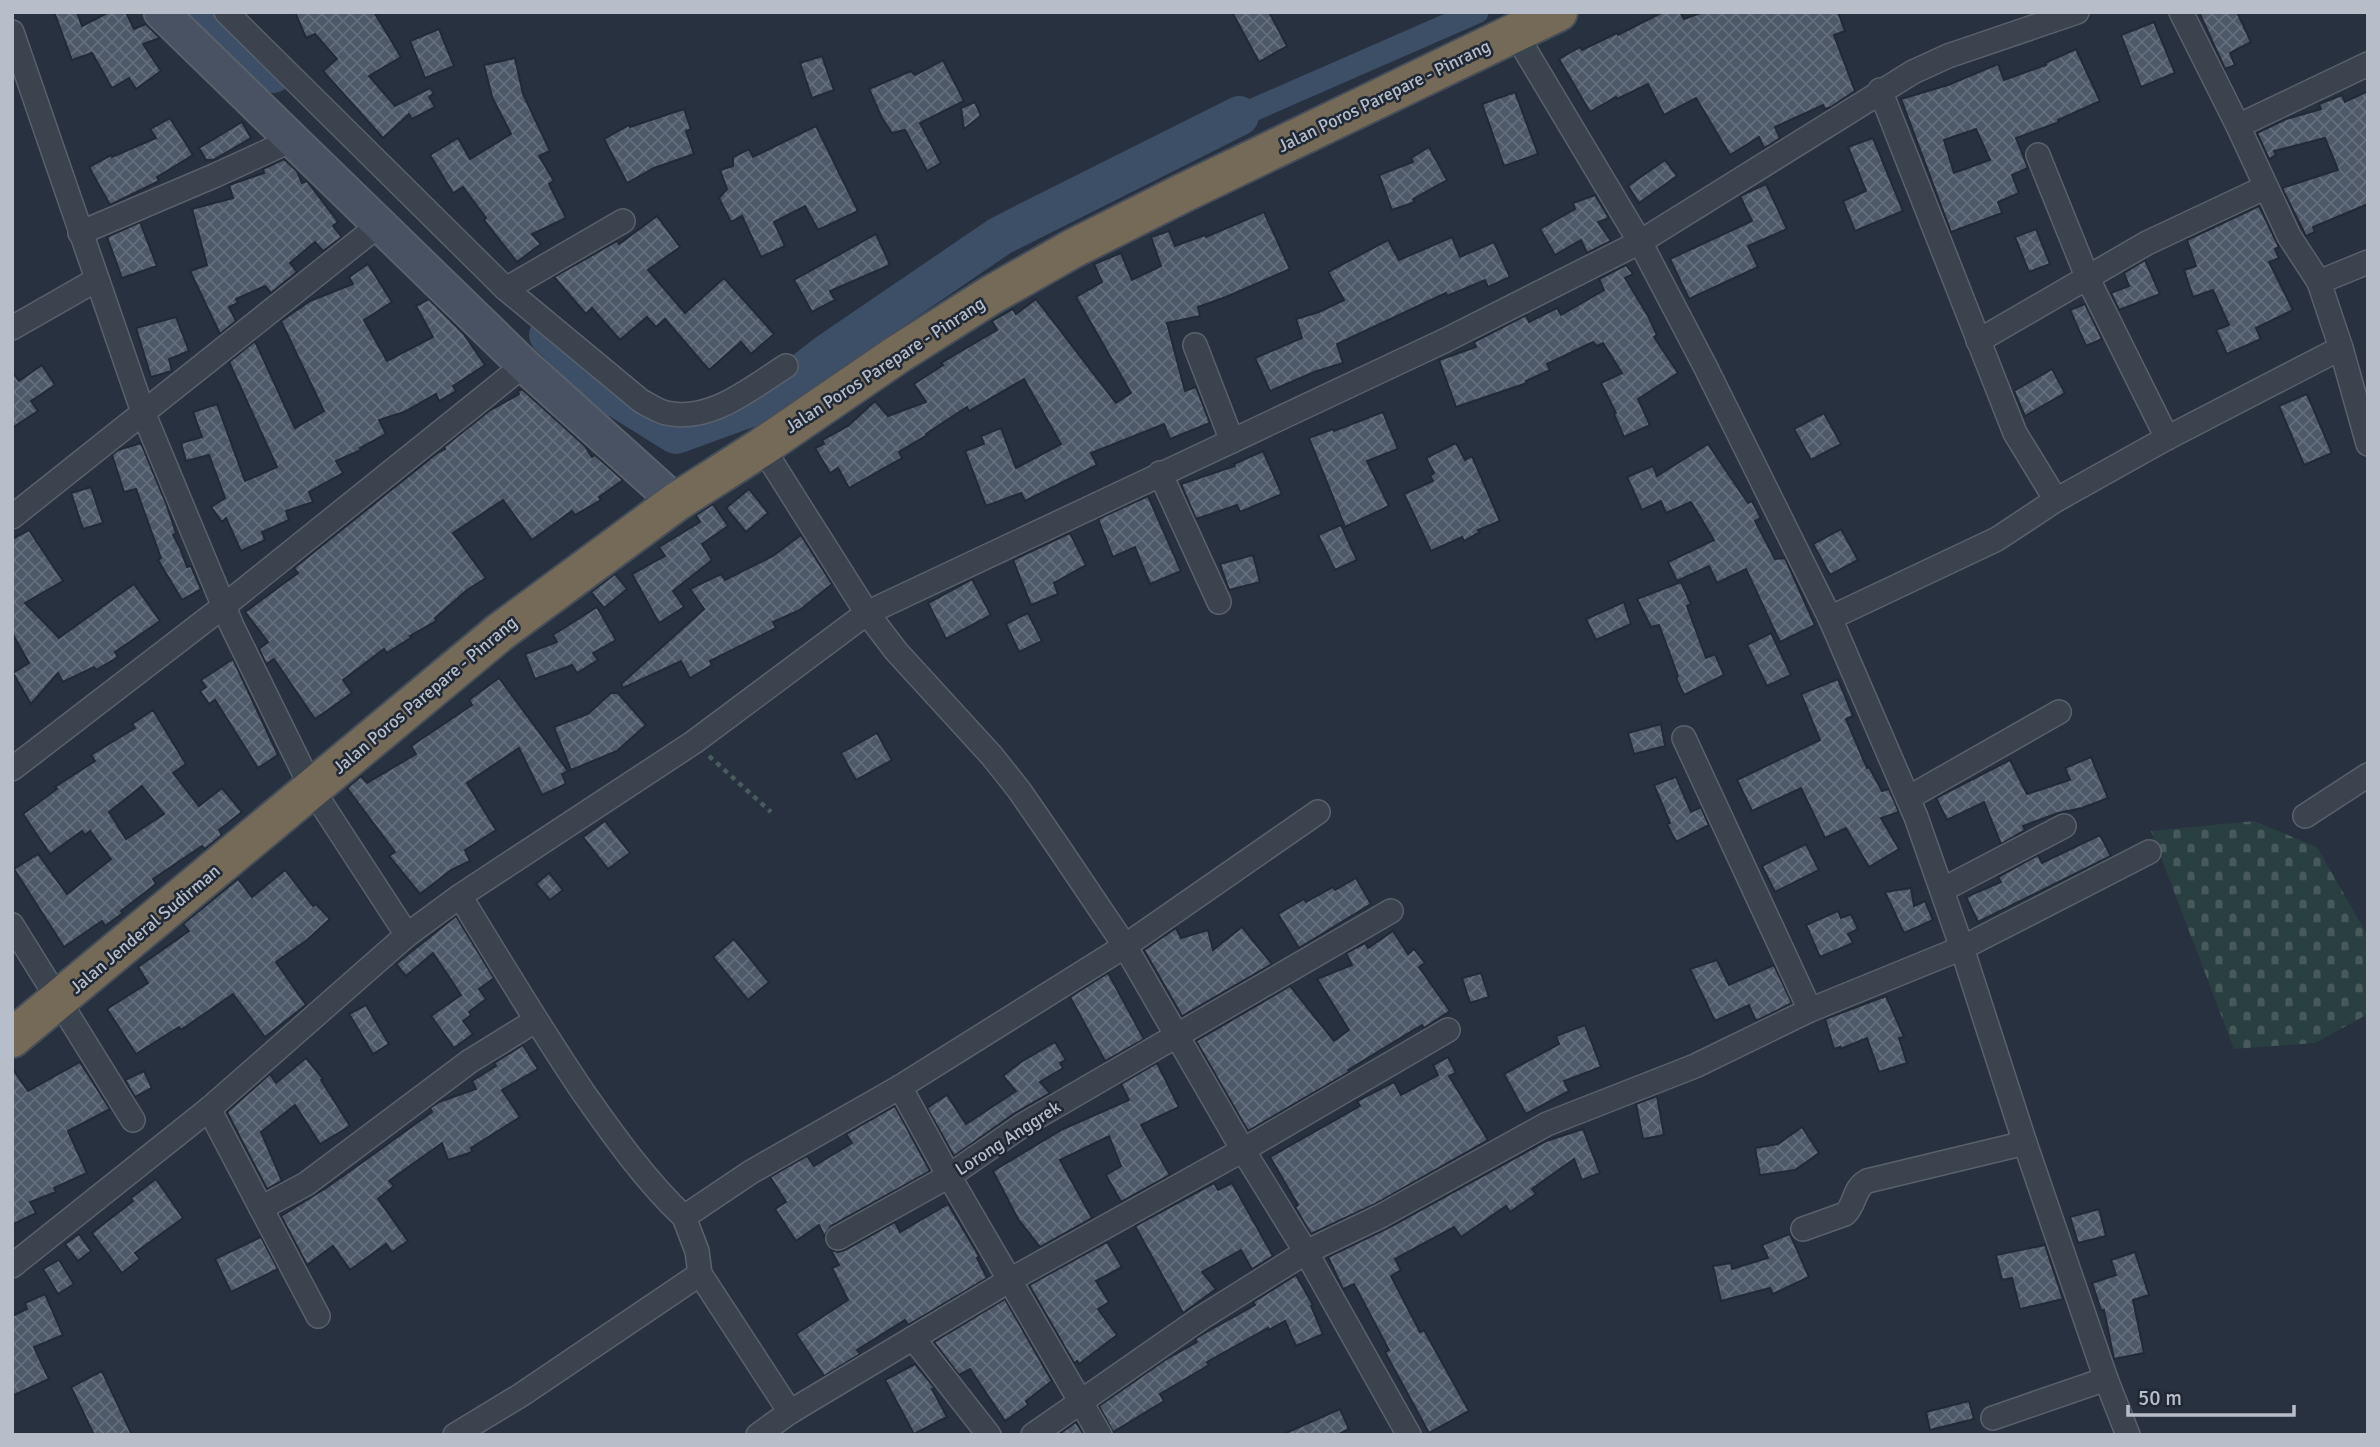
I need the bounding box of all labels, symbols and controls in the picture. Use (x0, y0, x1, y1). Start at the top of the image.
street label: Jalan Poros Parepare - Pinrang (1274, 35, 1494, 157)
street label: Jalan Poros Parepare - Pinrang (781, 292, 989, 438)
street label: Jalan Poros Parepare - Pinrang (328, 611, 522, 779)
street label: Jalan Jenderal Sudirman (65, 860, 225, 998)
street label: Lorong Anggrek (951, 1096, 1065, 1180)
scale bar (2128, 1374, 2294, 1418)
text: 50 m (2138, 1385, 2182, 1411)

